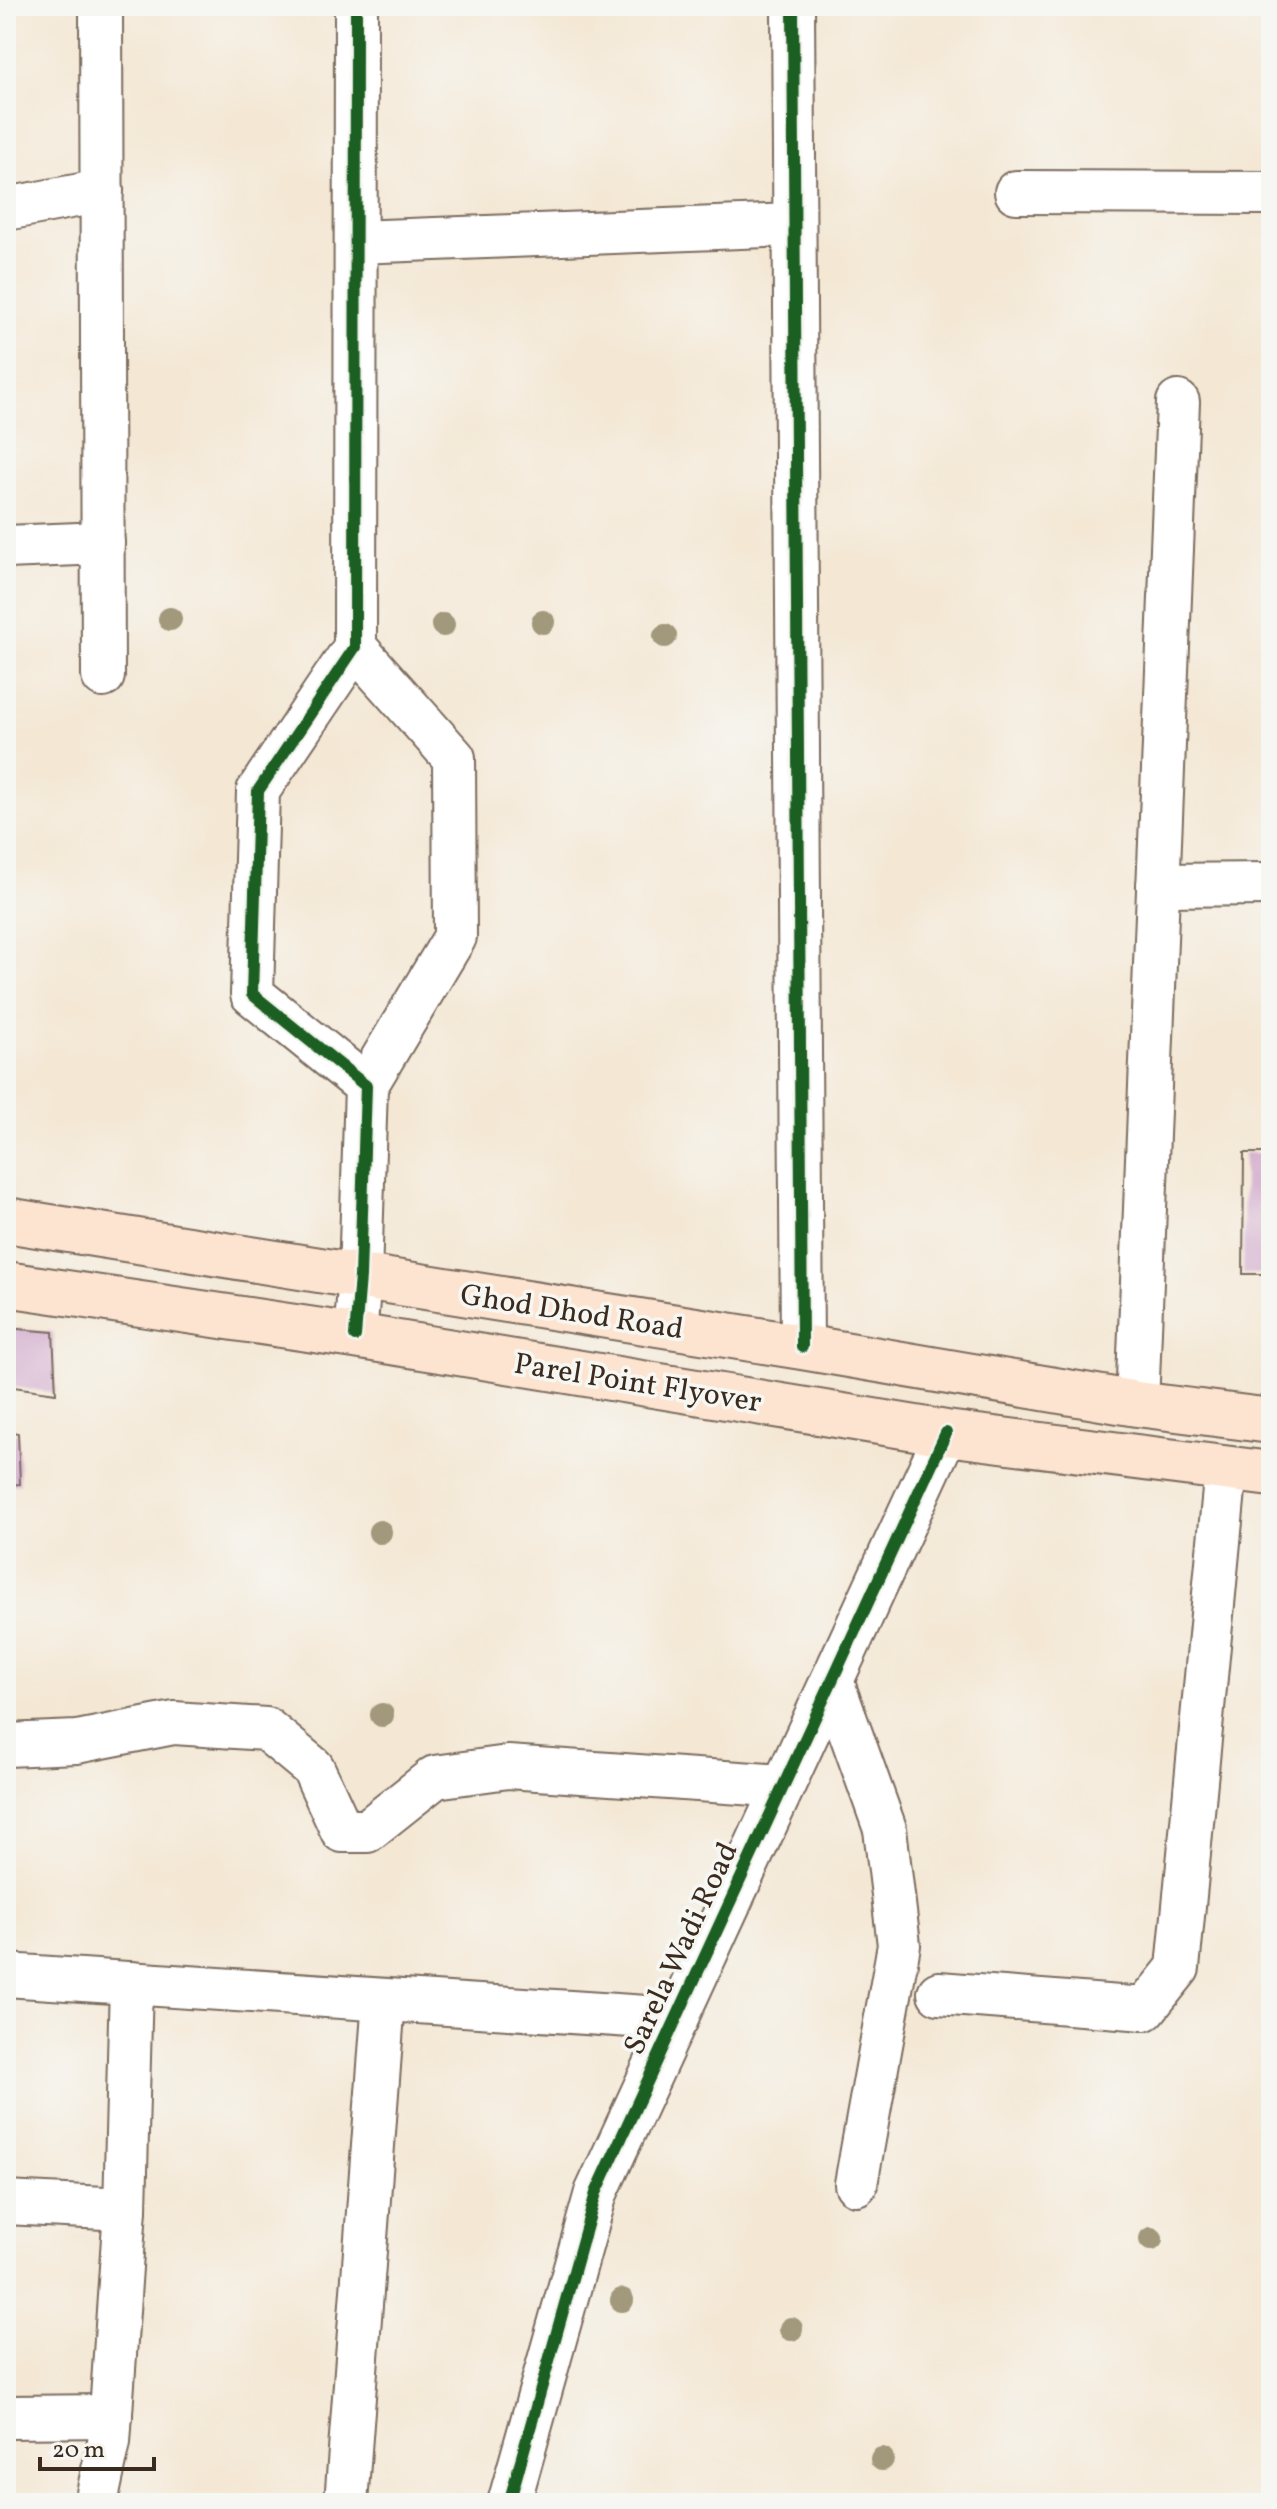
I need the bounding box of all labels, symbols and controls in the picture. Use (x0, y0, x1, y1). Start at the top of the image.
street label: Ghod Dhod Road (457, 1275, 686, 1351)
street label: Parel Point Flyover (511, 1344, 764, 1424)
street label: Sarela Wadi Road (614, 1836, 749, 2062)
scale bar (40, 2421, 154, 2471)
text: 20 m (52, 2434, 105, 2468)

